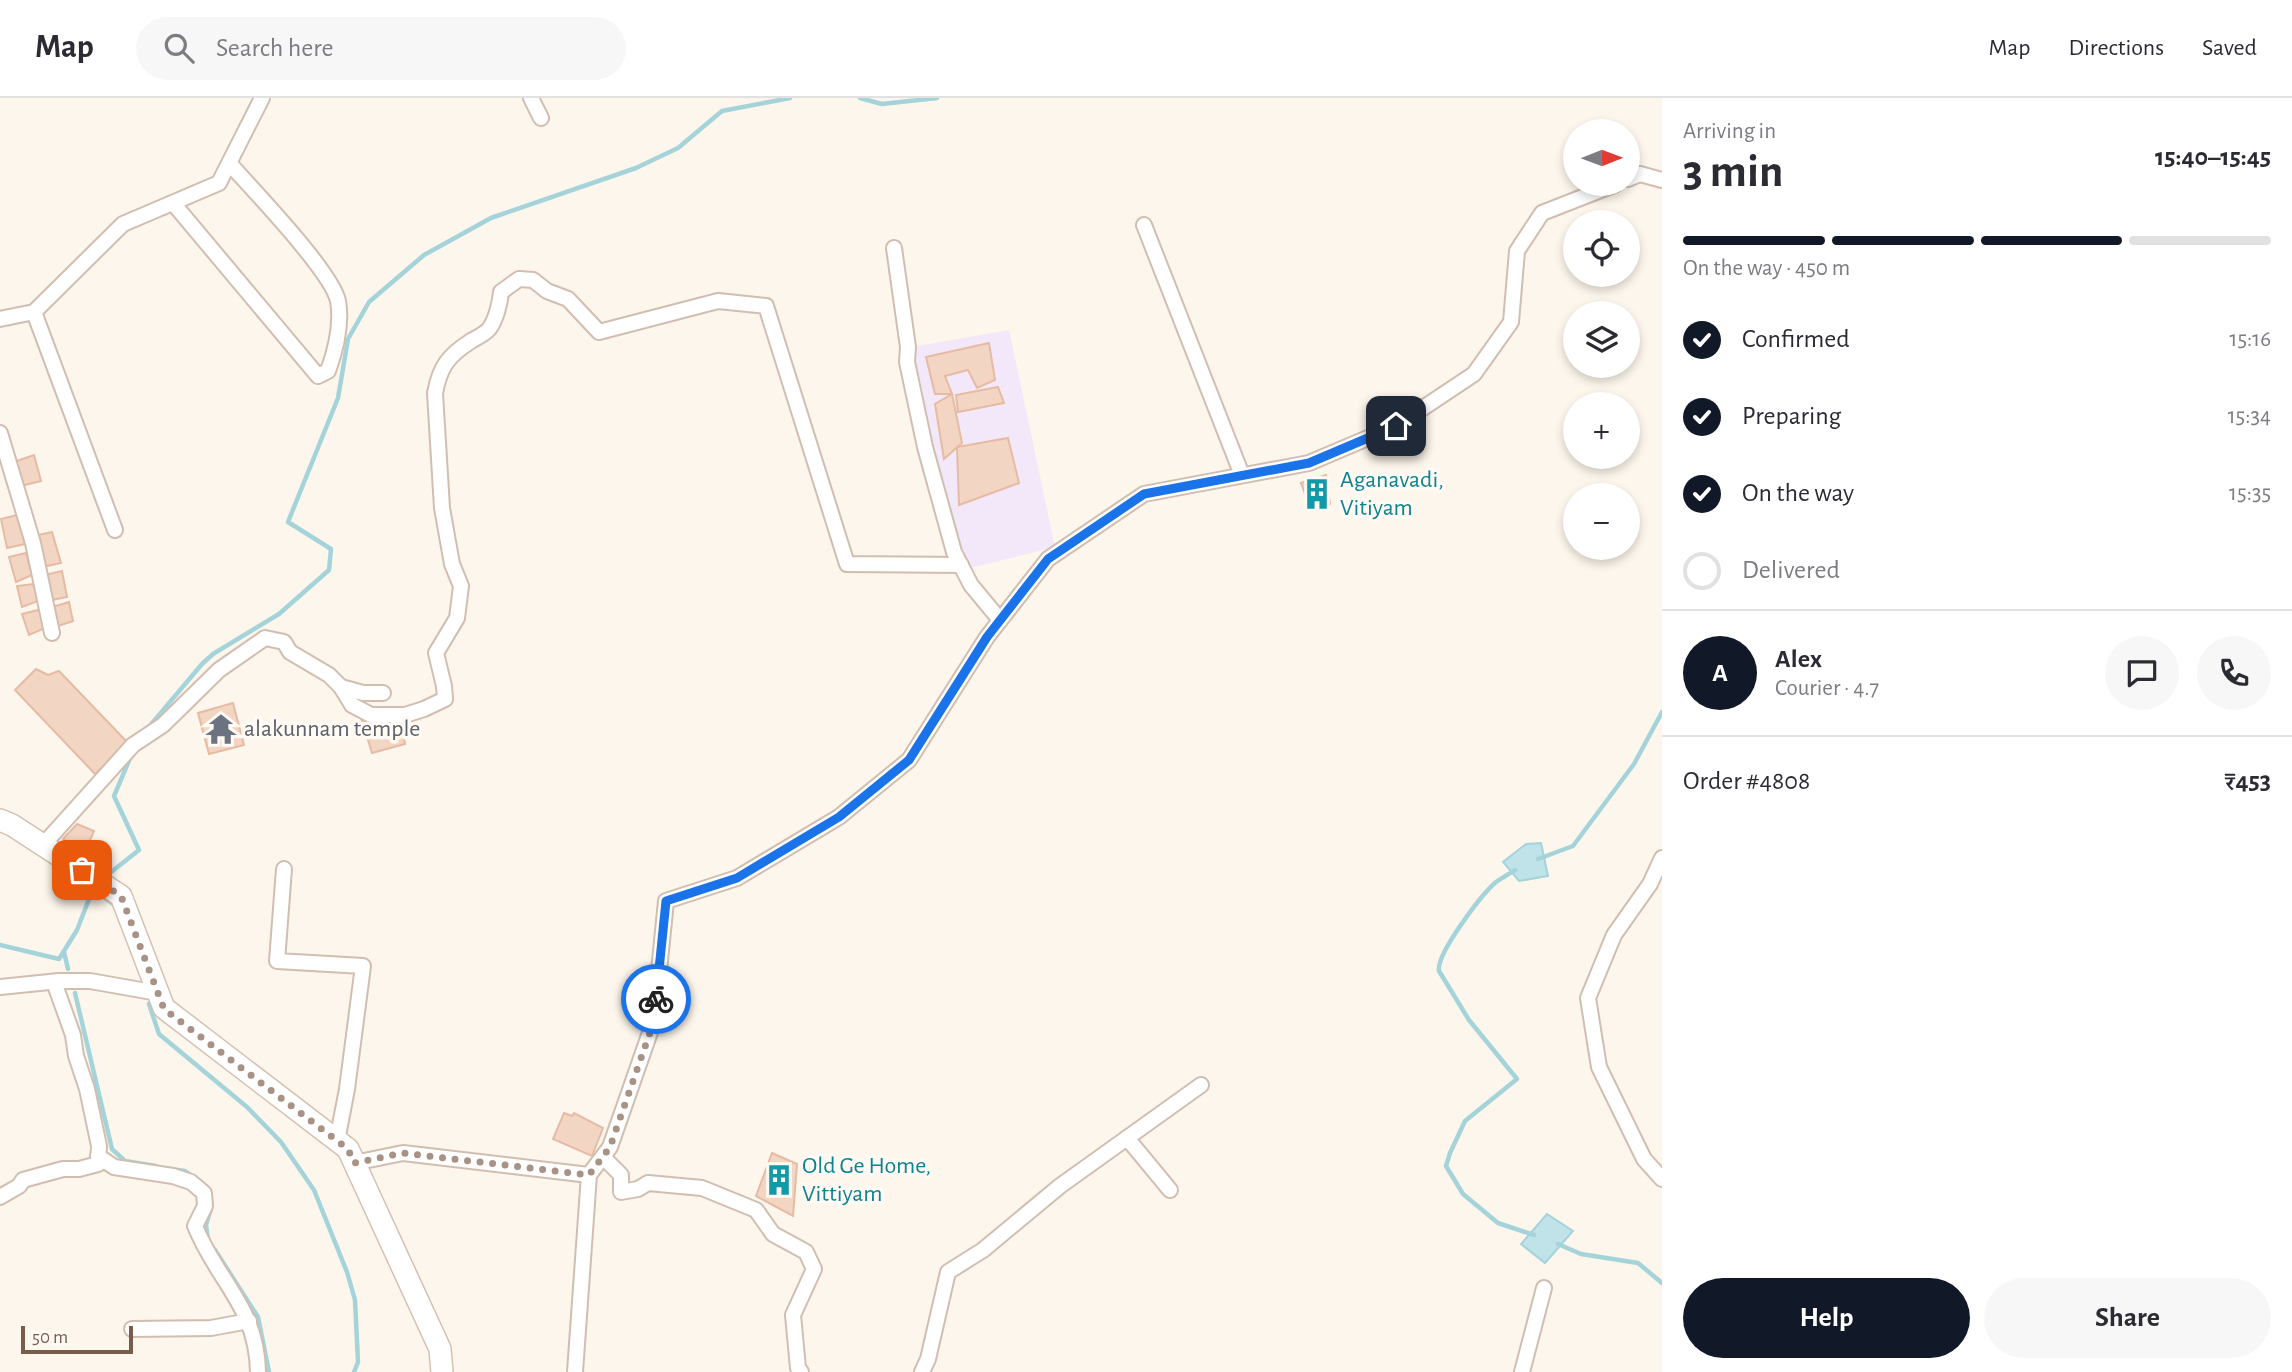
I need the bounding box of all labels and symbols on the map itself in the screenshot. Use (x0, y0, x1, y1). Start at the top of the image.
north arrow (1563, 119, 1640, 196)
pin (1366, 396, 1426, 456)
place label: Aganavadi, Vitiyam (1340, 468, 1444, 520)
building icon: Aganavadi, Vitiyam (1300, 477, 1334, 511)
temple icon: alakunnam temple (204, 712, 238, 746)
place label: alakunnam temple (244, 717, 420, 741)
pin (52, 840, 112, 900)
courier (621, 964, 691, 1034)
place label: Old Ge Home, Vittiyam (802, 1154, 931, 1206)
building icon: Old Ge Home, Vittiyam (762, 1163, 796, 1197)
scale bar (21, 1323, 133, 1355)

